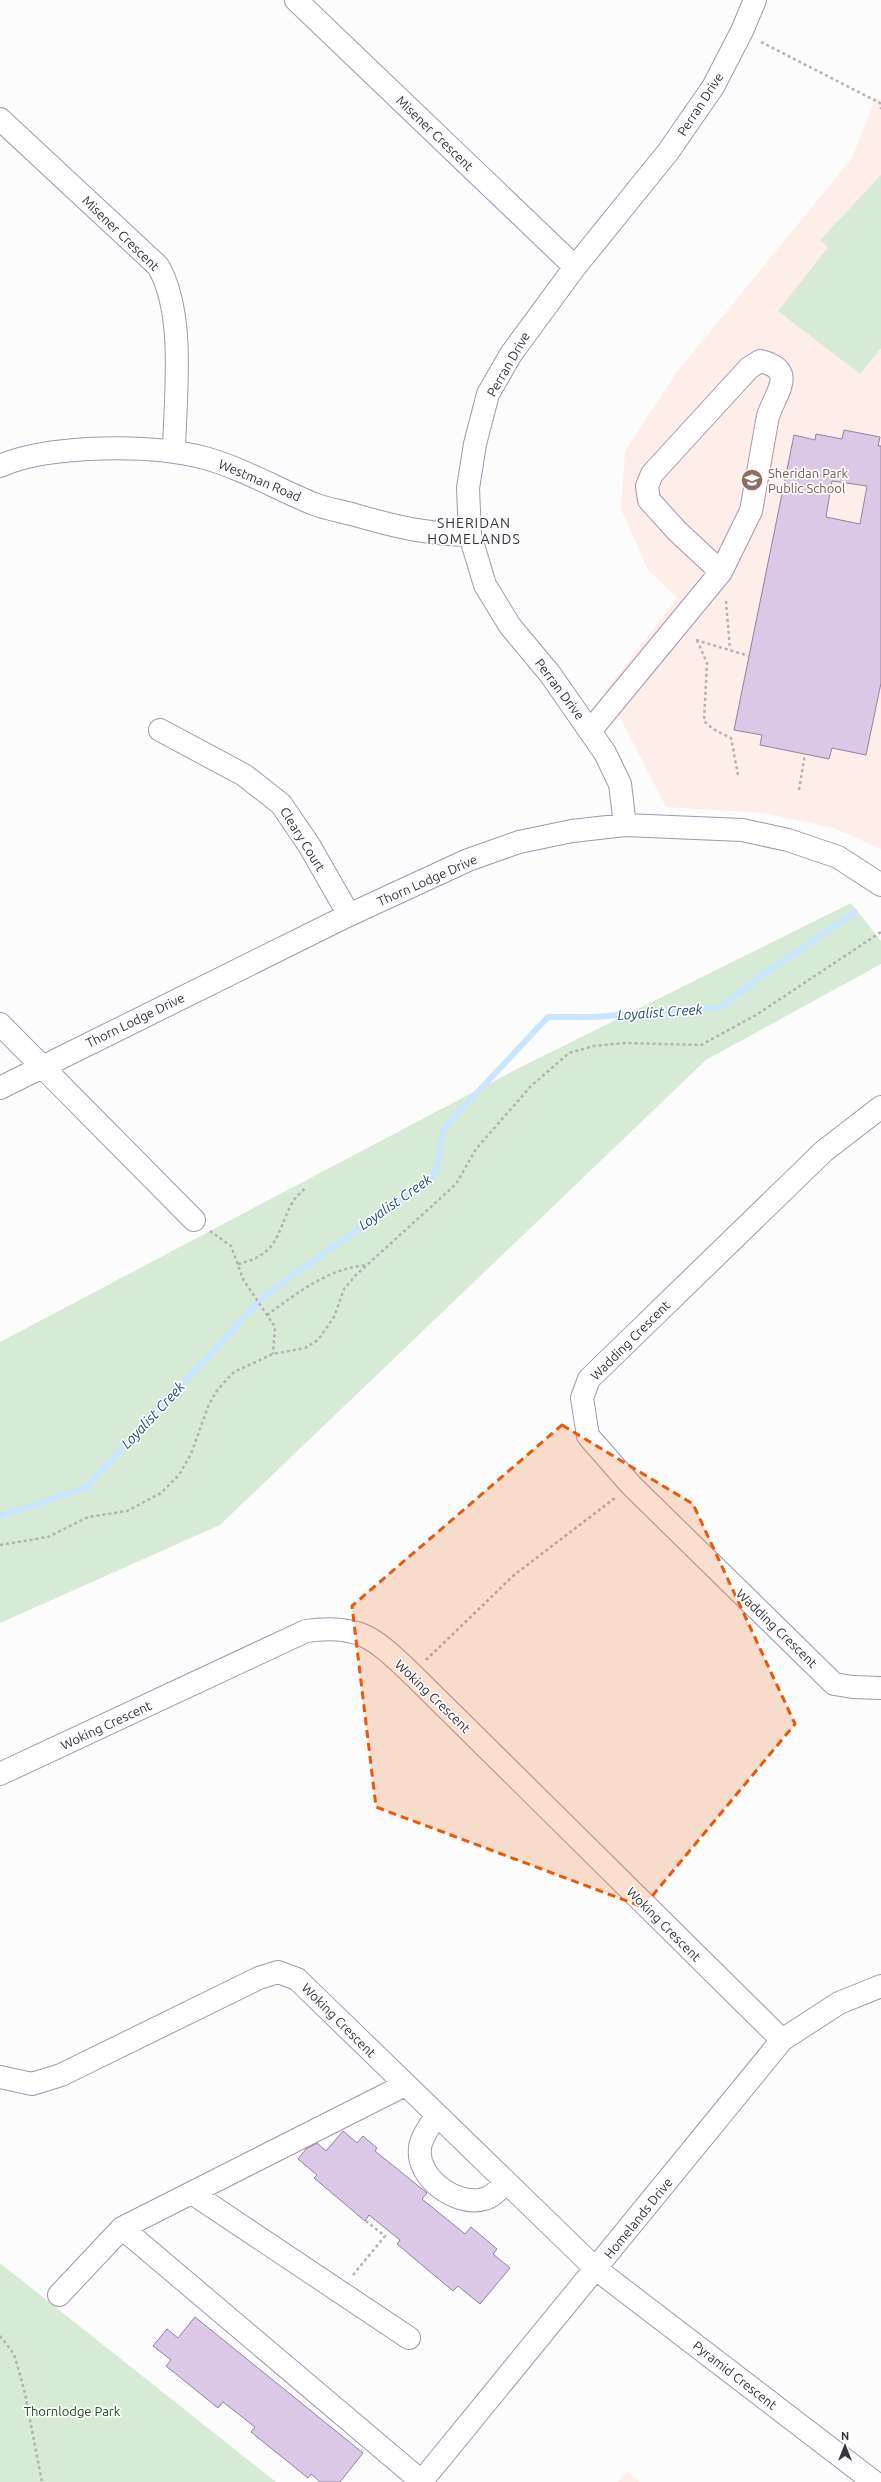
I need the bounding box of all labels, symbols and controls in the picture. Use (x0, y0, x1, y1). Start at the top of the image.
street label: Perran Drive (674, 70, 726, 138)
street label: Misener Crescent (394, 93, 476, 173)
street label: Misener Crescent (80, 193, 162, 273)
street label: Perran Drive (484, 329, 532, 399)
street label: Westman Road (217, 456, 303, 504)
place label: Sheridan Park Public School (768, 466, 848, 495)
school or university icon: Sheridan Park Public School (739, 467, 765, 493)
district label: SHERIDAN HOMELANDS (427, 515, 521, 547)
street label: Perran Drive (533, 656, 587, 722)
street label: Cleary Court (278, 804, 328, 874)
street label: Thorn Lodge Drive (375, 852, 479, 908)
street label: Thorn Lodge Drive (83, 990, 187, 1050)
water label: Loyalist Creek (617, 1001, 704, 1023)
water label: Loyalist Creek (355, 1171, 435, 1233)
street label: Wadding Crescent (588, 1298, 672, 1382)
water label: Loyalist Creek (118, 1378, 189, 1452)
street label: Wadding Crescent (734, 1586, 820, 1670)
street label: Woking Crescent (393, 1657, 473, 1735)
street label: Woking Crescent (58, 1698, 154, 1752)
street label: Woking Crescent (624, 1884, 704, 1964)
street label: Woking Crescent (299, 1980, 379, 2060)
street label: Homelands Drive (601, 2175, 675, 2261)
street label: Pyramid Crescent (690, 2338, 780, 2412)
park label: Thornlodge Park (24, 2404, 121, 2418)
north arrow (825, 2426, 865, 2466)
text: N (841, 2430, 849, 2442)

